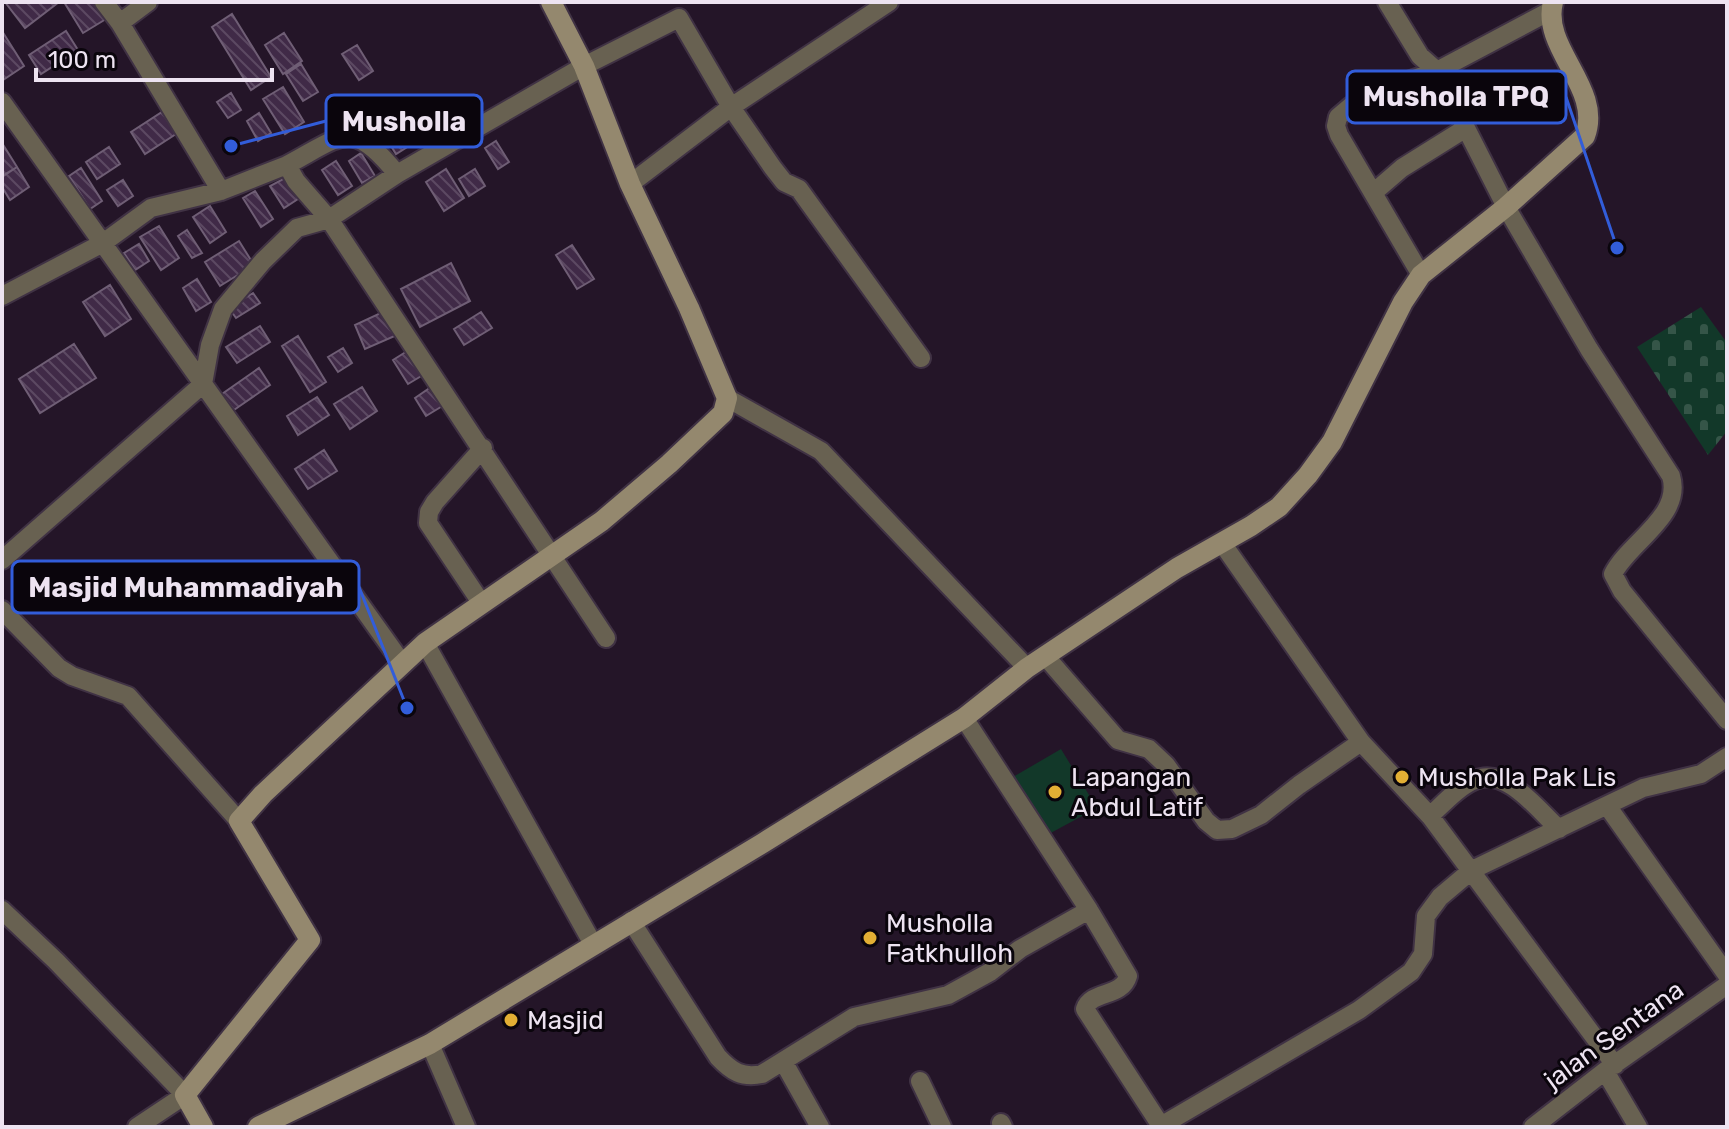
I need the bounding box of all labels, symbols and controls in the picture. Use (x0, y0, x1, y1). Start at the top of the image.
scale bar (36, 32, 272, 82)
text: 100 m (48, 46, 116, 74)
callout: Musholla TPQ (1347, 71, 1566, 123)
text: Musholla TPQ (1363, 80, 1549, 113)
callout: Musholla (326, 95, 482, 147)
text: Musholla (342, 105, 466, 138)
callout: Masjid Muhammadiyah (12, 561, 359, 613)
text: Masjid Muhammadiyah (28, 571, 344, 604)
place label: Lapangan Abdul Latif (1071, 762, 1203, 823)
place label: Musholla Pak Lis (1418, 762, 1616, 793)
marker: Musholla Pak Lis (1393, 768, 1411, 786)
marker: Lapangan Abdul Latif (1046, 783, 1064, 801)
place label: Musholla Fatkhulloh (886, 908, 1013, 969)
marker: Musholla Fatkhulloh (861, 929, 879, 947)
street label: jalan Sentana (1537, 974, 1690, 1097)
place label: Masjid (527, 1005, 604, 1036)
marker: Masjid (502, 1011, 520, 1029)

